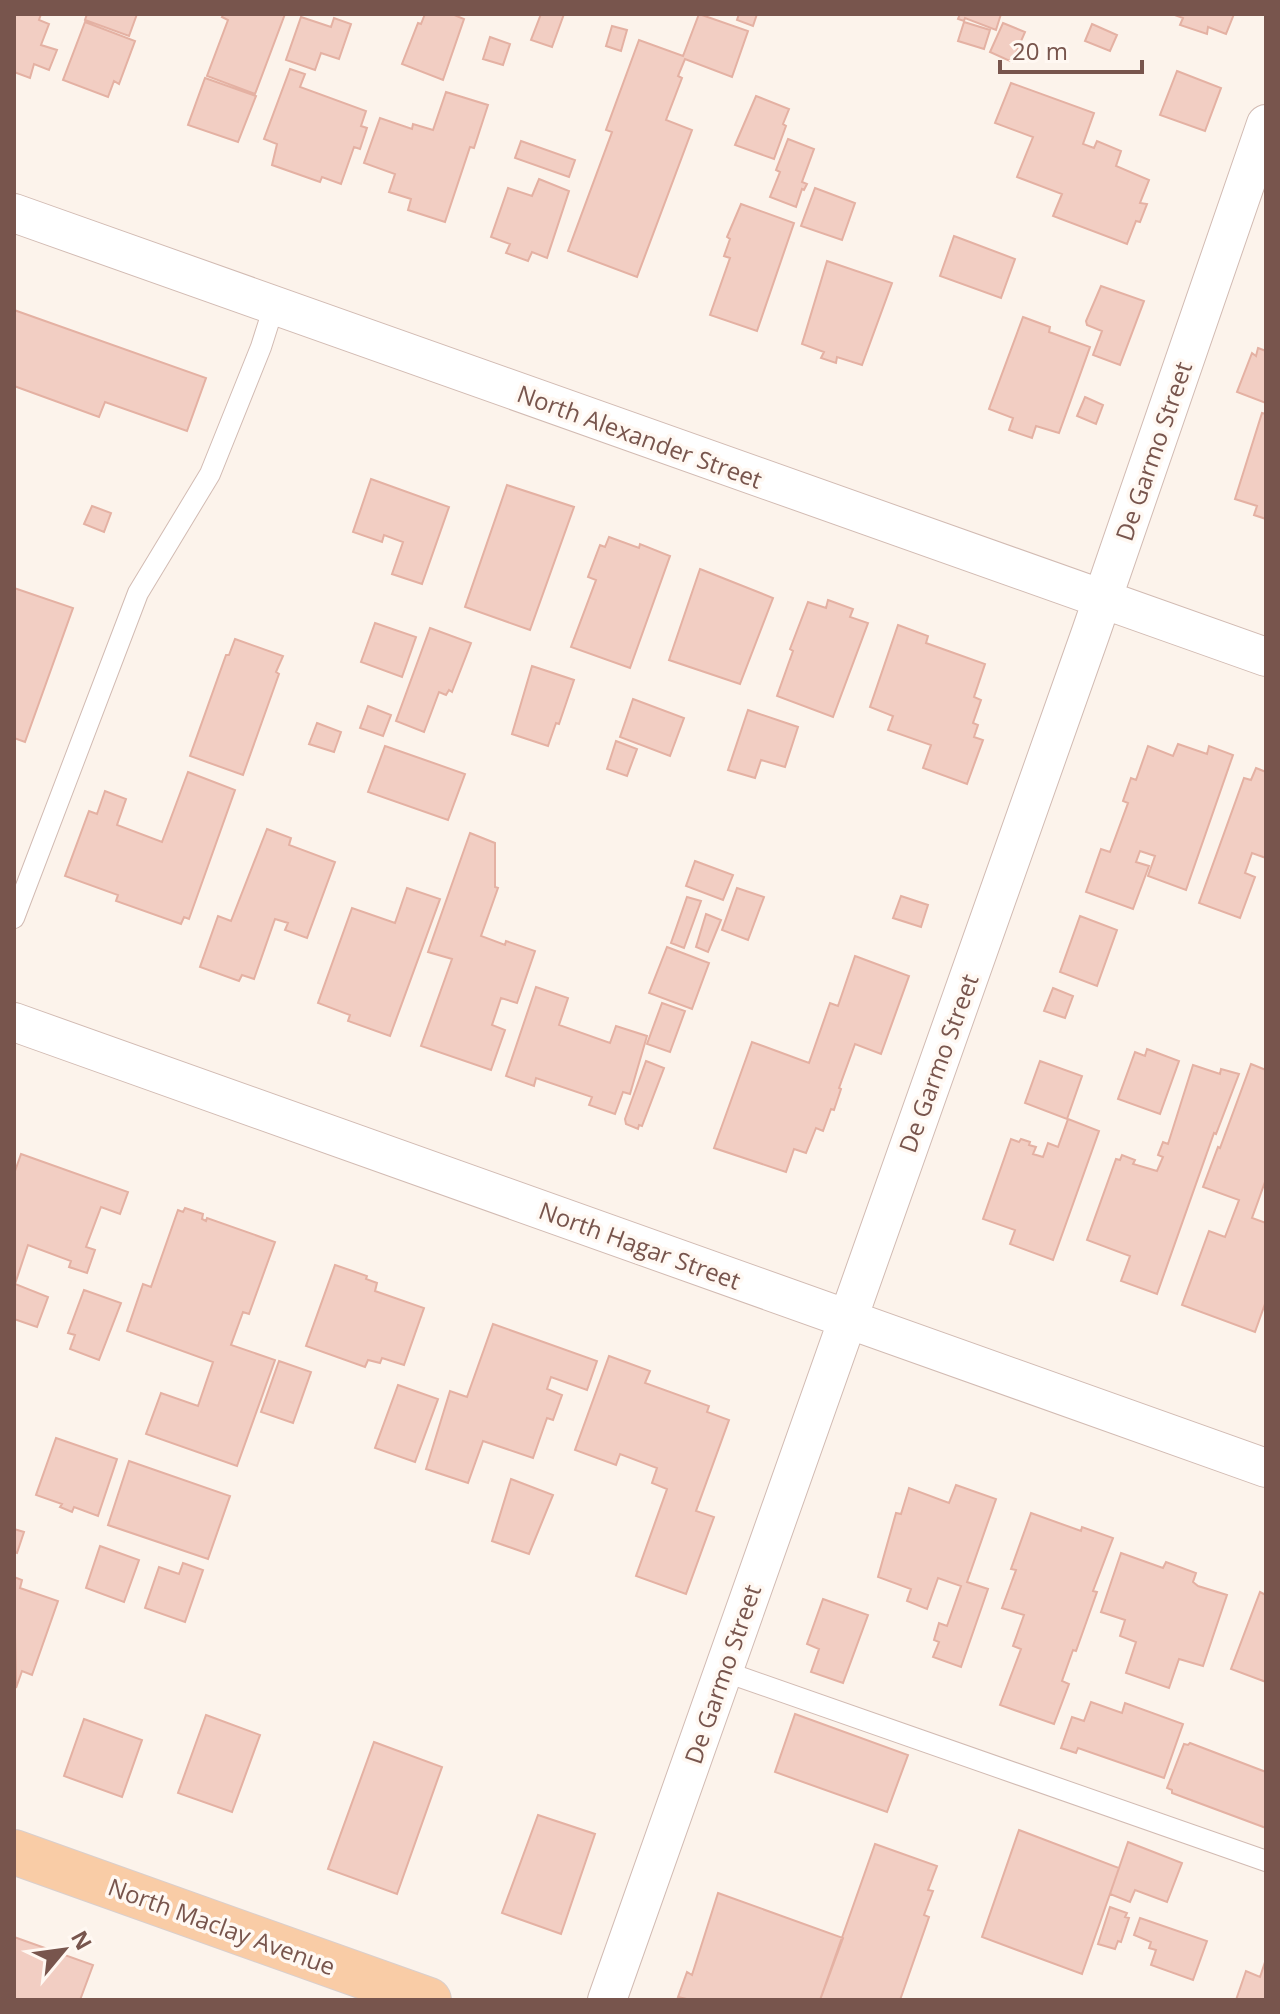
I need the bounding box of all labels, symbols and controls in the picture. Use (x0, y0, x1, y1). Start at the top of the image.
scale bar (1000, 24, 1142, 74)
text: 20 m (1012, 34, 1068, 67)
street label: De Garmo Street (1107, 357, 1199, 545)
street label: North Alexander Street (513, 376, 767, 496)
street label: De Garmo Street (890, 969, 986, 1157)
street label: North Hagar Street (535, 1193, 745, 1297)
street label: De Garmo Street (676, 1580, 768, 1768)
street label: North Maclay Avenue (104, 1870, 340, 1982)
north arrow (24, 1910, 104, 1990)
text: N (65, 1925, 100, 1955)

